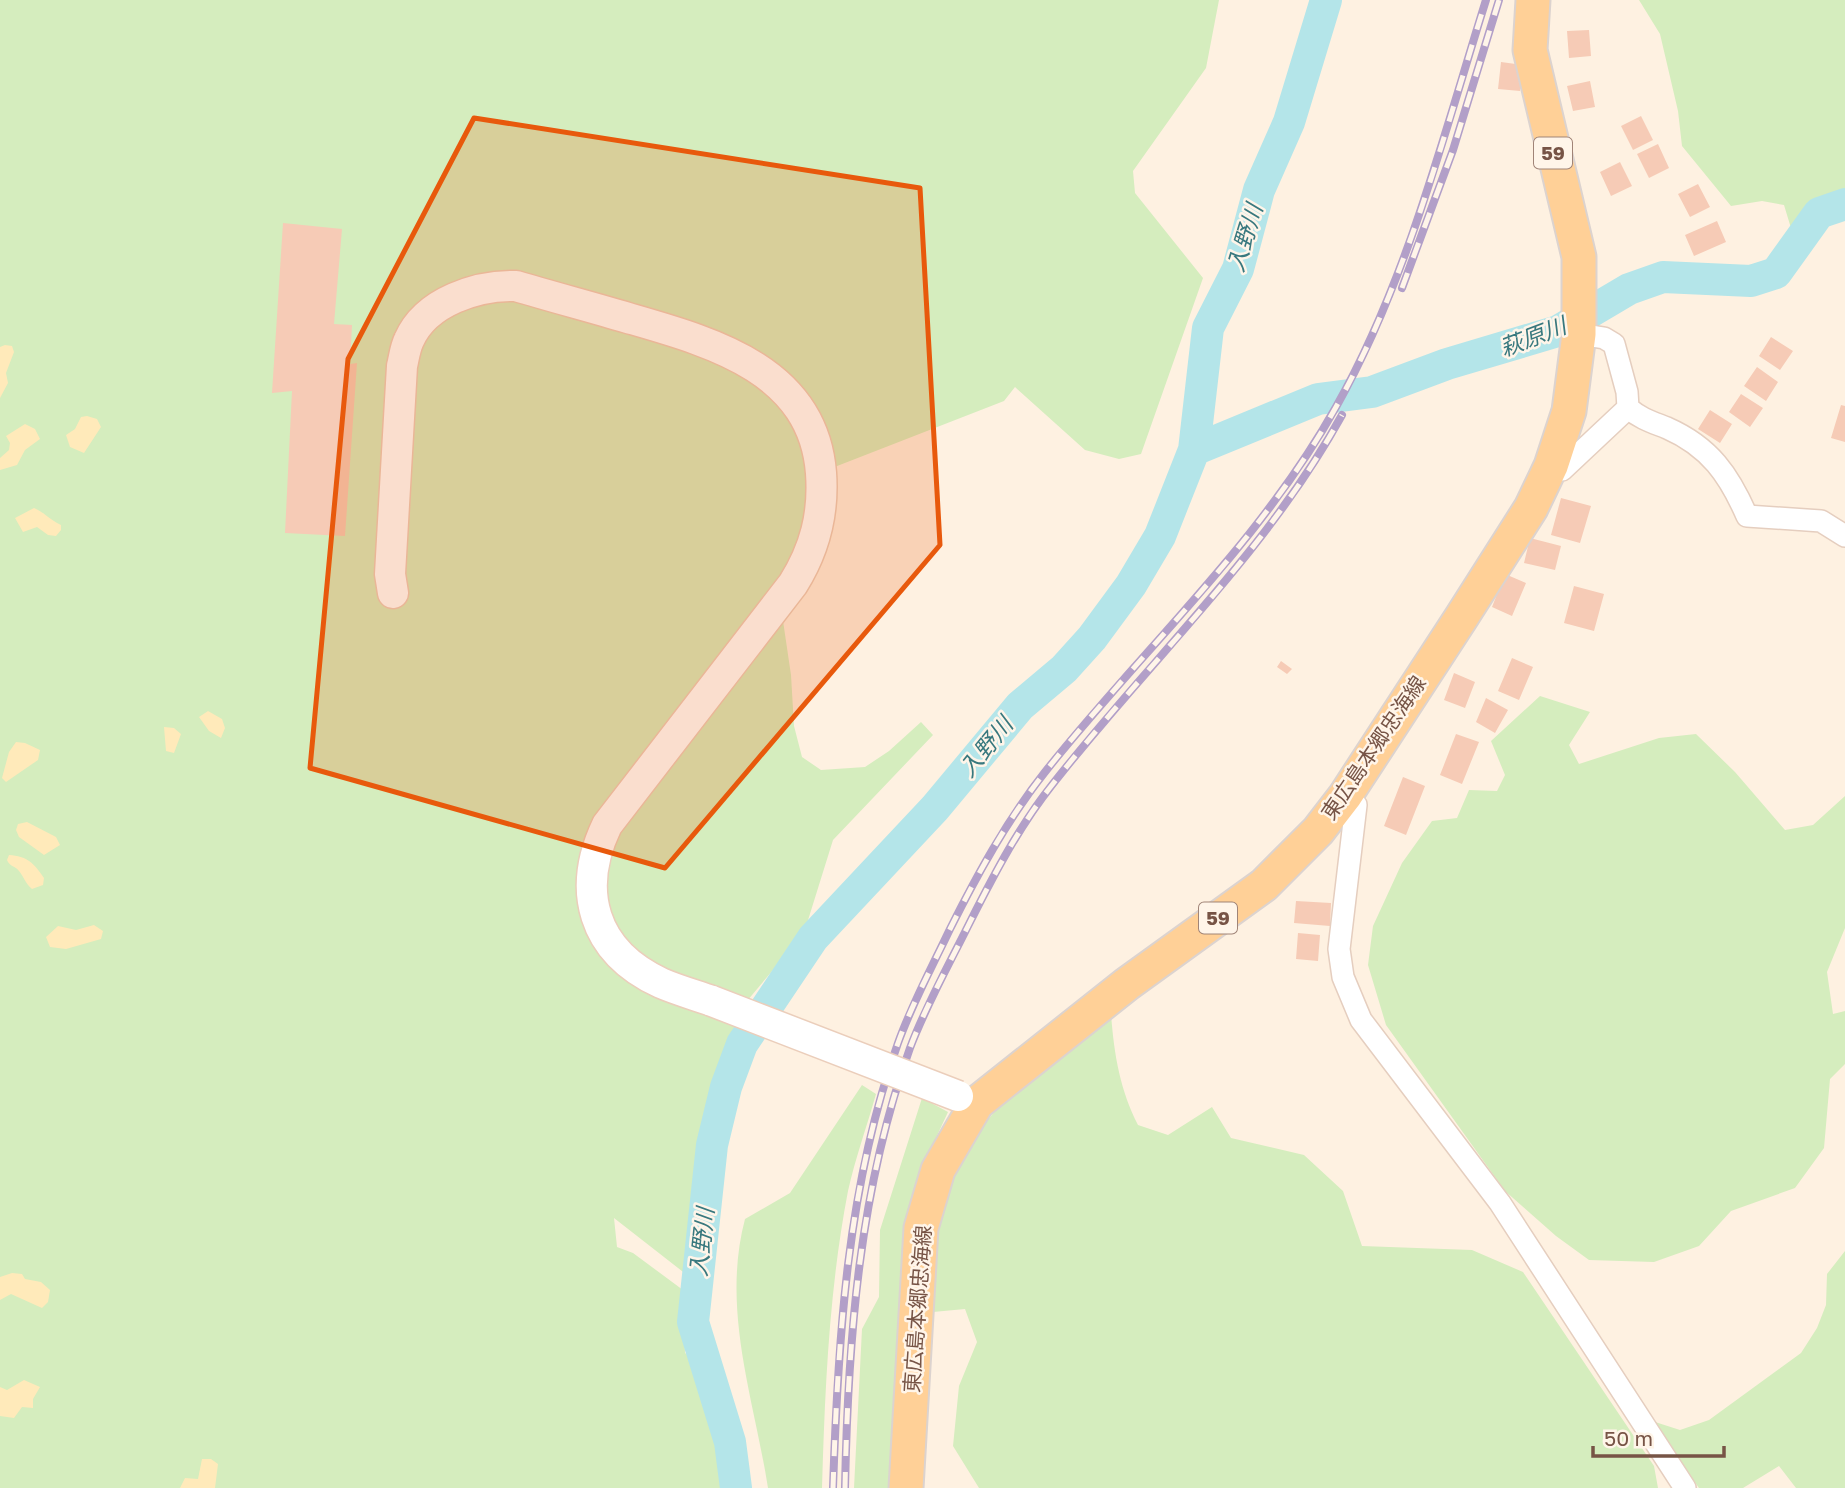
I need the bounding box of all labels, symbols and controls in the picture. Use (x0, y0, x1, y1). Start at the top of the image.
road number: 59 (1534, 138, 1572, 168)
water label: 入野川 (1221, 198, 1268, 275)
water label: 萩原川 (1495, 310, 1573, 362)
street label: 東広島本郷忠海線 (1315, 671, 1431, 824)
water label: 入野川 (953, 708, 1020, 782)
road number: 59 (1199, 902, 1237, 934)
water label: 入野川 (683, 1203, 719, 1278)
street label: 東広島本郷忠海線 (898, 1224, 936, 1394)
scale bar (1593, 1414, 1724, 1458)
text: 50 m (1604, 1425, 1653, 1451)

